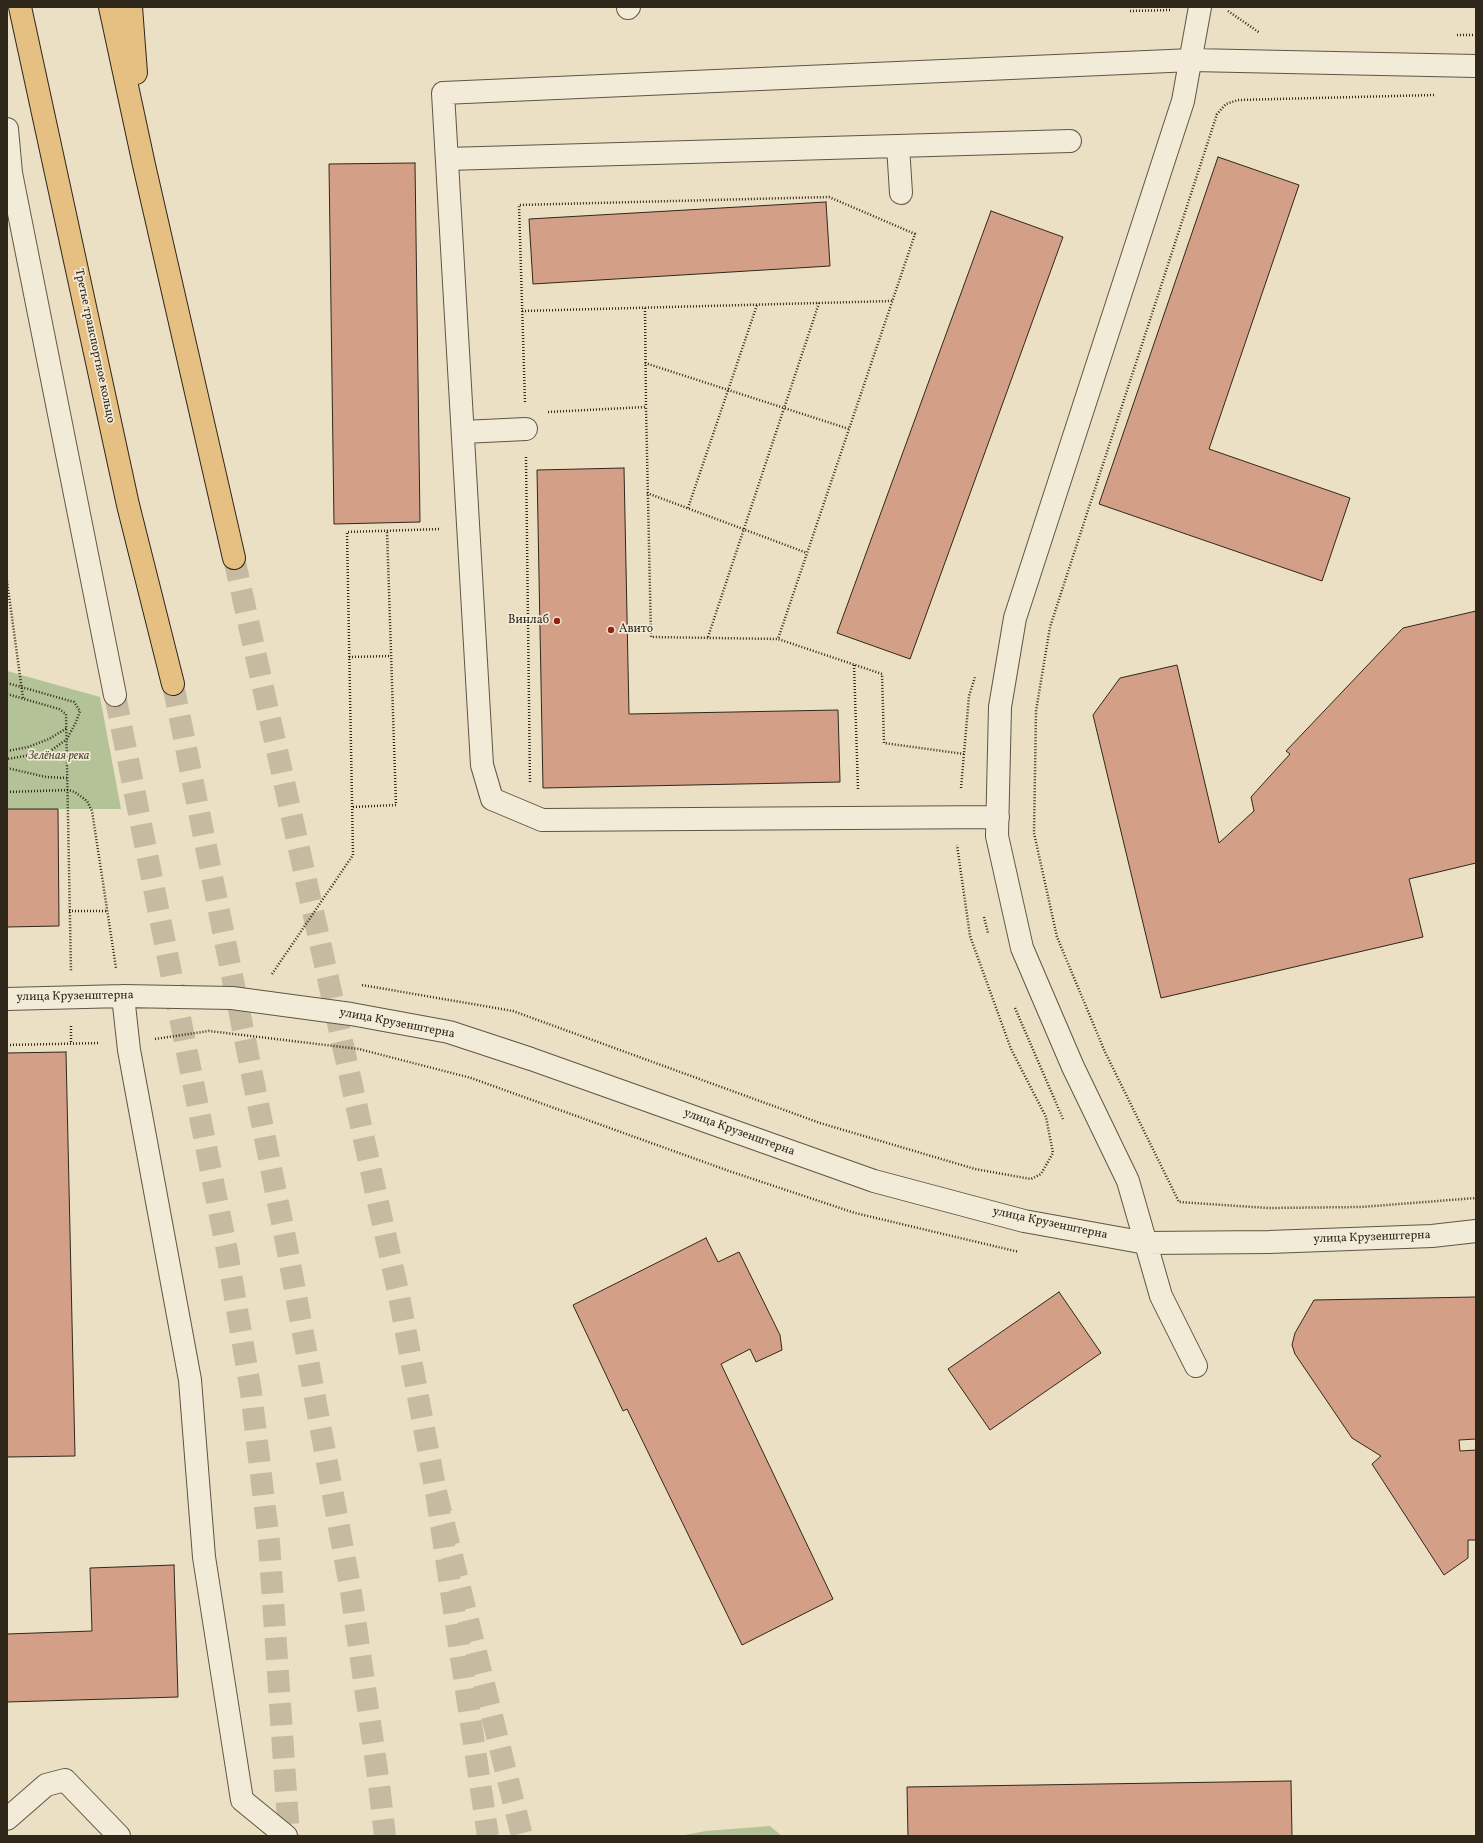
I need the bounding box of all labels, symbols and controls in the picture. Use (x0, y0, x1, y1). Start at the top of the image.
street label: Третье транспортное кольцо (71, 268, 117, 424)
place label: Винлаб (508, 614, 549, 628)
marker: Винлаб (552, 616, 562, 626)
place label: Авито (619, 623, 653, 637)
marker: Авито (606, 625, 616, 635)
park label: Зелёная река (28, 750, 90, 764)
street label: улица Крузенштерна (16, 989, 134, 1005)
street label: улица Крузенштерна (338, 1006, 456, 1042)
street label: улица Крузенштерна (681, 1106, 797, 1160)
street label: улица Крузенштерна (991, 1205, 1109, 1243)
street label: улица Крузенштерна (1313, 1229, 1431, 1247)

